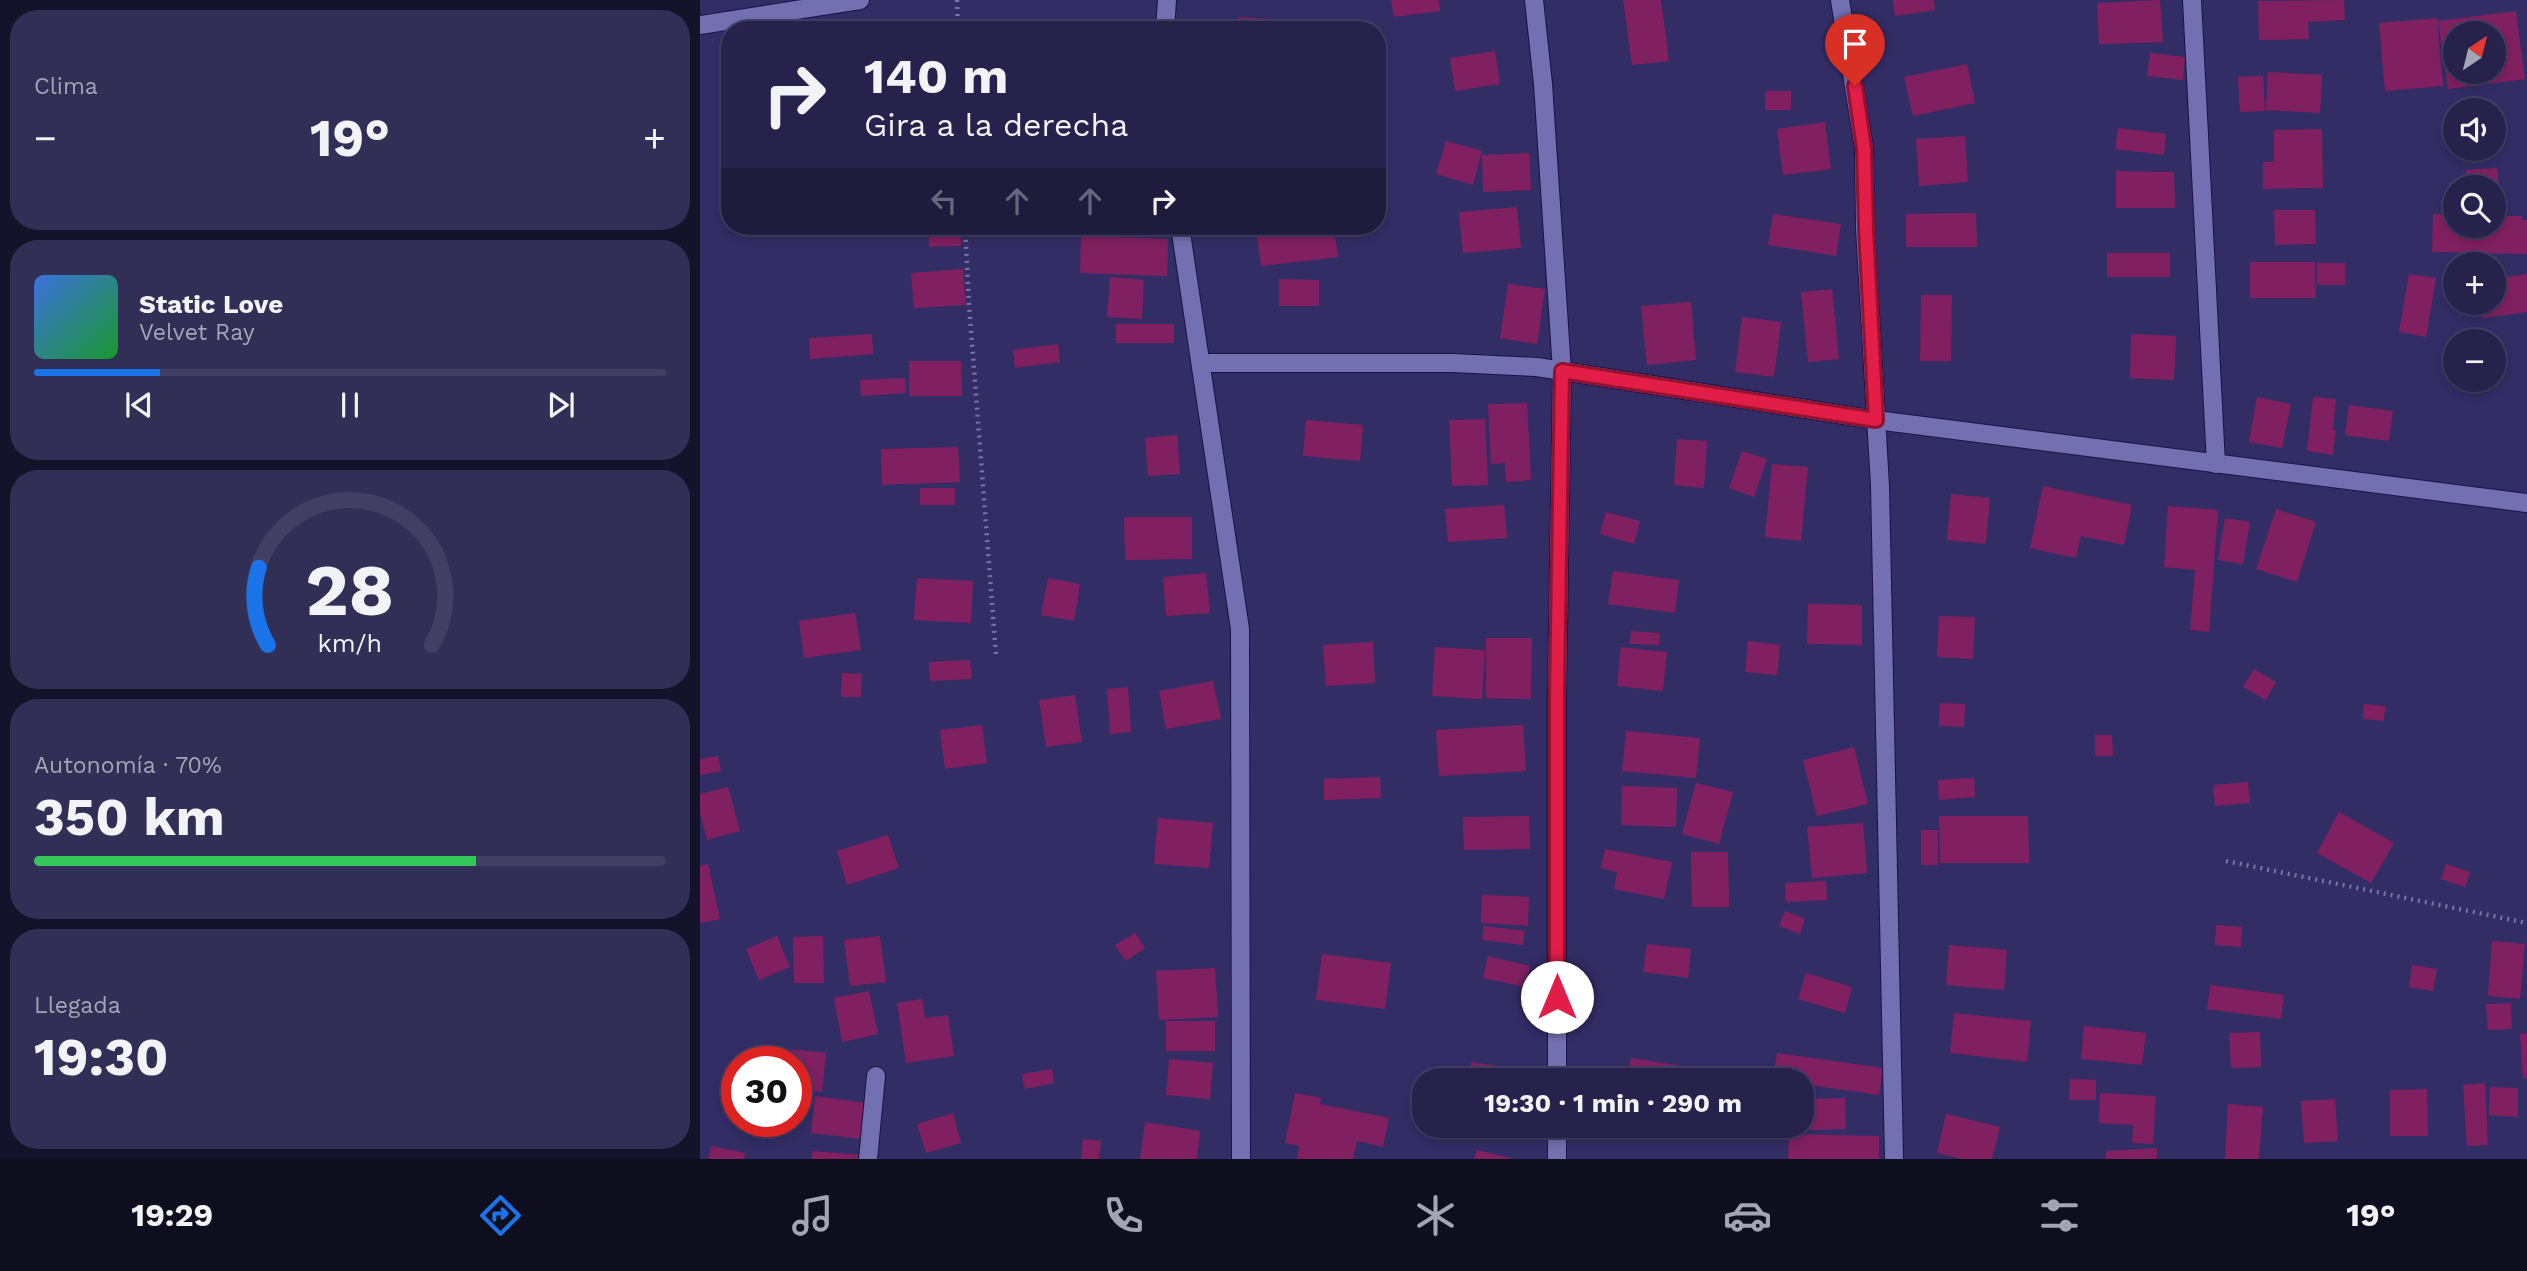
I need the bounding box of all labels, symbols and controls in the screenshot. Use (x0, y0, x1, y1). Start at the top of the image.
pin (1825, 14, 1885, 86)
north arrow (2443, 21, 2506, 84)
map controls (2443, 21, 2506, 392)
icon: arrive (1836, 25, 1874, 63)
text: 140 m (864, 47, 1008, 105)
icon: right (749, 49, 840, 140)
text: Clima (34, 73, 98, 100)
button: sound (2443, 98, 2506, 161)
text: Gira a la derecha (864, 106, 1128, 144)
text: 19° (310, 108, 390, 169)
text: − (34, 116, 57, 160)
text: + (643, 116, 666, 160)
button: search (2443, 175, 2506, 238)
icon: left (925, 182, 963, 220)
icon: ahead (998, 182, 1036, 220)
icon: ahead (1071, 182, 1109, 220)
icon: right (1144, 182, 1182, 220)
button: + (2443, 252, 2506, 315)
text: Static Love (139, 289, 283, 319)
text: Velvet Ray (139, 319, 255, 346)
button: − (2443, 329, 2506, 392)
icon: previous (120, 386, 158, 424)
icon: pause (331, 386, 369, 424)
icon: next (542, 386, 580, 424)
text: 28 (305, 548, 395, 634)
text: km/h (318, 629, 382, 658)
text: Autonomía · 70% (34, 752, 222, 779)
text: 350 km (34, 787, 225, 848)
position arrow (1520, 960, 1594, 1034)
text: Llegada (34, 992, 121, 1019)
text: 19:30 (34, 1027, 168, 1088)
speed limit sign: 30 (721, 1046, 812, 1137)
text: 19:30 · 1 min · 290 m (1484, 1088, 1742, 1118)
icon: directions (476, 1191, 525, 1240)
icon: music (788, 1191, 837, 1240)
icon: phone (1099, 1191, 1148, 1240)
icon: climate (1411, 1191, 1460, 1240)
icon: car (1723, 1191, 1772, 1240)
icon: filters (2035, 1191, 2084, 1240)
text: 19:29 (131, 1196, 213, 1234)
text: 19° (2346, 1196, 2396, 1234)

